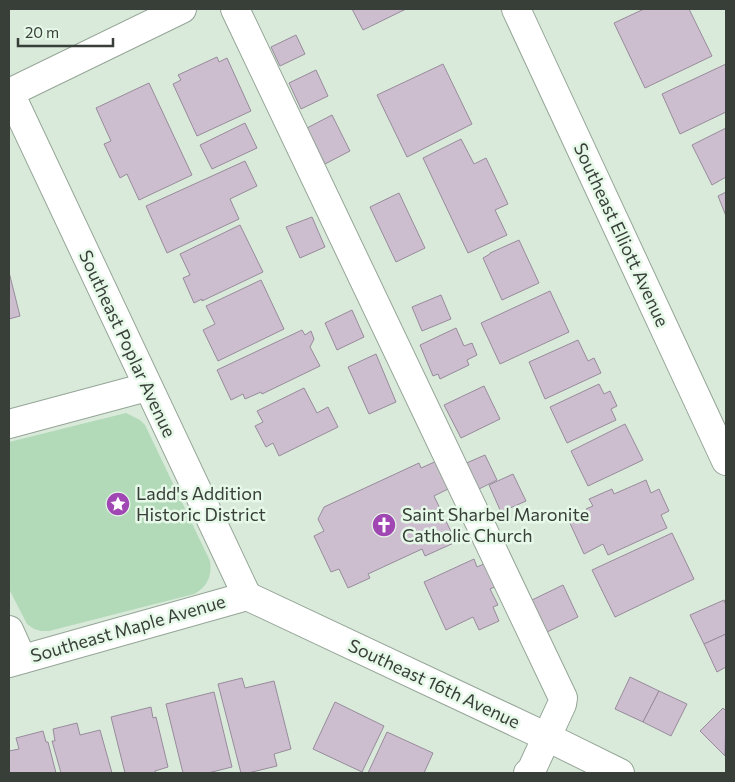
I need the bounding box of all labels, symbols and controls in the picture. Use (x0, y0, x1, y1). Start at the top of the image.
scale bar (18, 15, 112, 47)
text: 20 m (25, 23, 59, 41)
street label: Southeast Elliott Avenue (570, 139, 674, 330)
street label: Southeast Poplar Avenue (75, 247, 181, 441)
place label: Ladd's Addition Historic District (136, 482, 266, 525)
place icon: Ladd's Addition Historic District (105, 491, 131, 517)
place label: Saint Sharbel Maronite Catholic Church (402, 503, 589, 546)
church icon: Saint Sharbel Maronite Catholic Church (371, 512, 397, 538)
street label: Southeast Maple Avenue (28, 590, 228, 666)
street label: Southeast 16th Avenue (345, 634, 524, 733)

